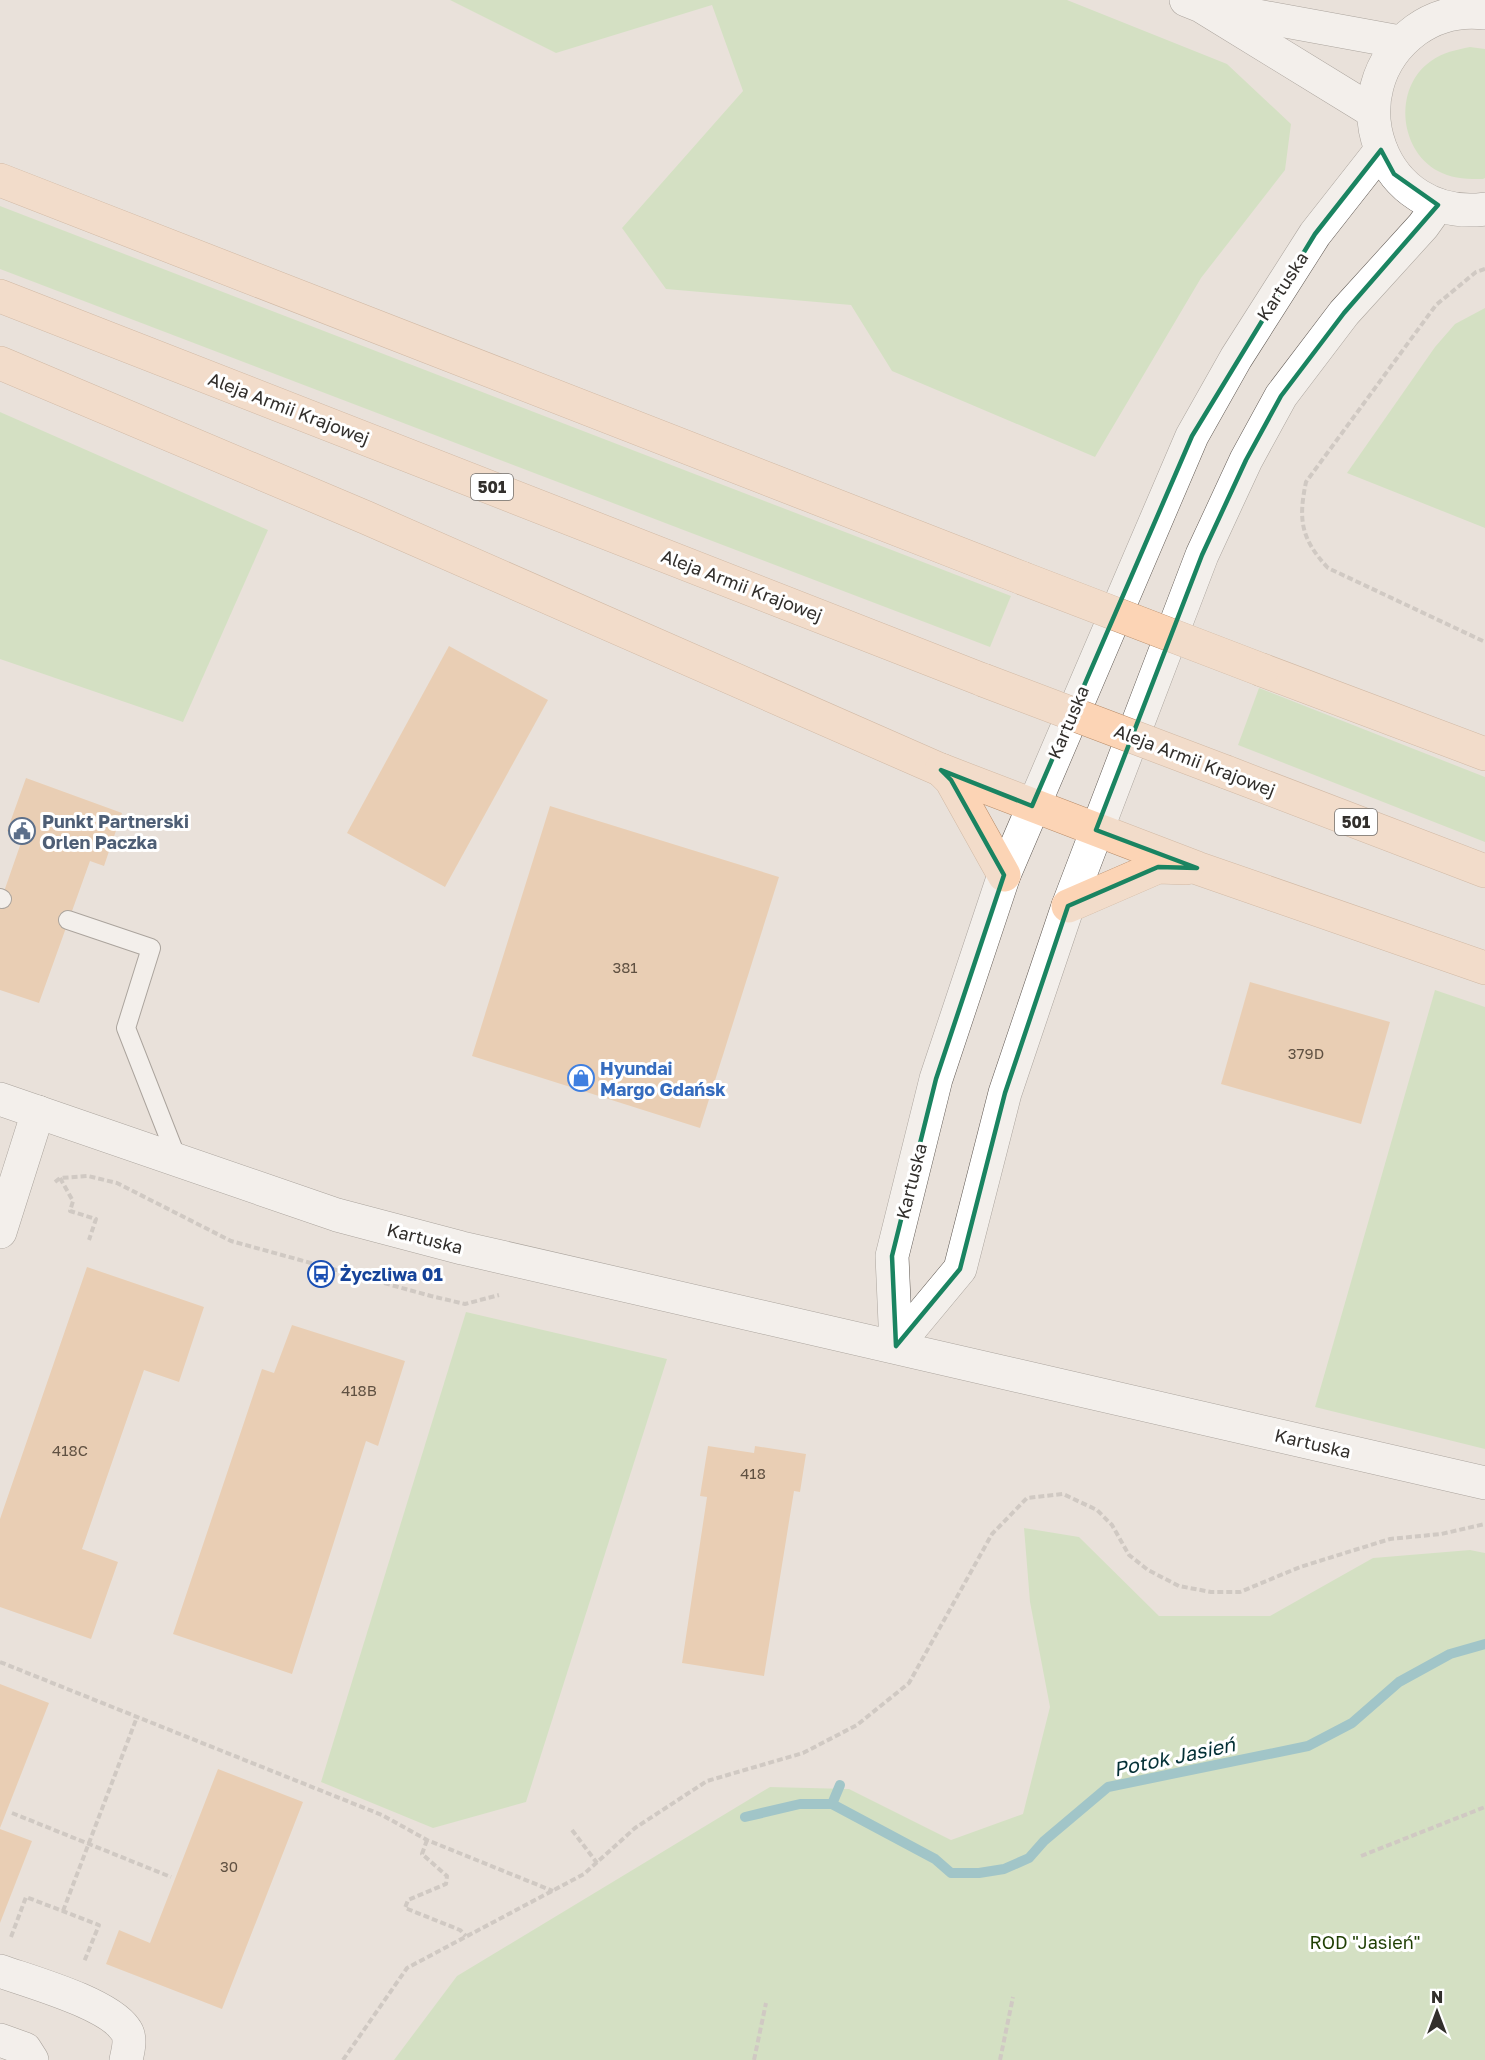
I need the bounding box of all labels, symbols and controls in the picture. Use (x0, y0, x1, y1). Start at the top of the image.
street label: Kartuska (1252, 247, 1312, 325)
street label: Aleja Armii Krajowej (205, 367, 373, 449)
road number: 501 (471, 474, 513, 500)
street label: Aleja Armii Krajowej (658, 544, 826, 626)
street label: Kartuska (1043, 682, 1093, 762)
street label: Aleja Armii Krajowej (1111, 719, 1279, 801)
road number: 501 (1335, 809, 1377, 835)
place label: Punkt Partnerski Orlen Paczka (42, 810, 189, 853)
public building icon: Punkt Partnerski Orlen Paczka (7, 816, 37, 846)
house number: 381 (612, 958, 638, 976)
house number: 379D (1288, 1044, 1324, 1062)
place label: Hyundai Margo Gdańsk (600, 1057, 726, 1100)
shop icon: Hyundai Margo Gdańsk (566, 1063, 596, 1093)
street label: Kartuska (891, 1141, 931, 1221)
street label: Kartuska (385, 1218, 465, 1258)
bus stop icon: Życzliwa 01 (306, 1259, 336, 1289)
place label: Życzliwa 01 (340, 1263, 443, 1285)
house number: 418B (341, 1381, 377, 1399)
street label: Kartuska (1273, 1424, 1353, 1462)
house number: 418C (52, 1441, 88, 1459)
house number: 418 (740, 1464, 766, 1482)
water label: Potok Jasień (1111, 1731, 1239, 1781)
house number: 30 (220, 1857, 238, 1875)
park label: ROD "Jasień" (1309, 1931, 1421, 1953)
north arrow (1407, 1982, 1467, 2042)
text: N (1431, 1987, 1443, 2007)

